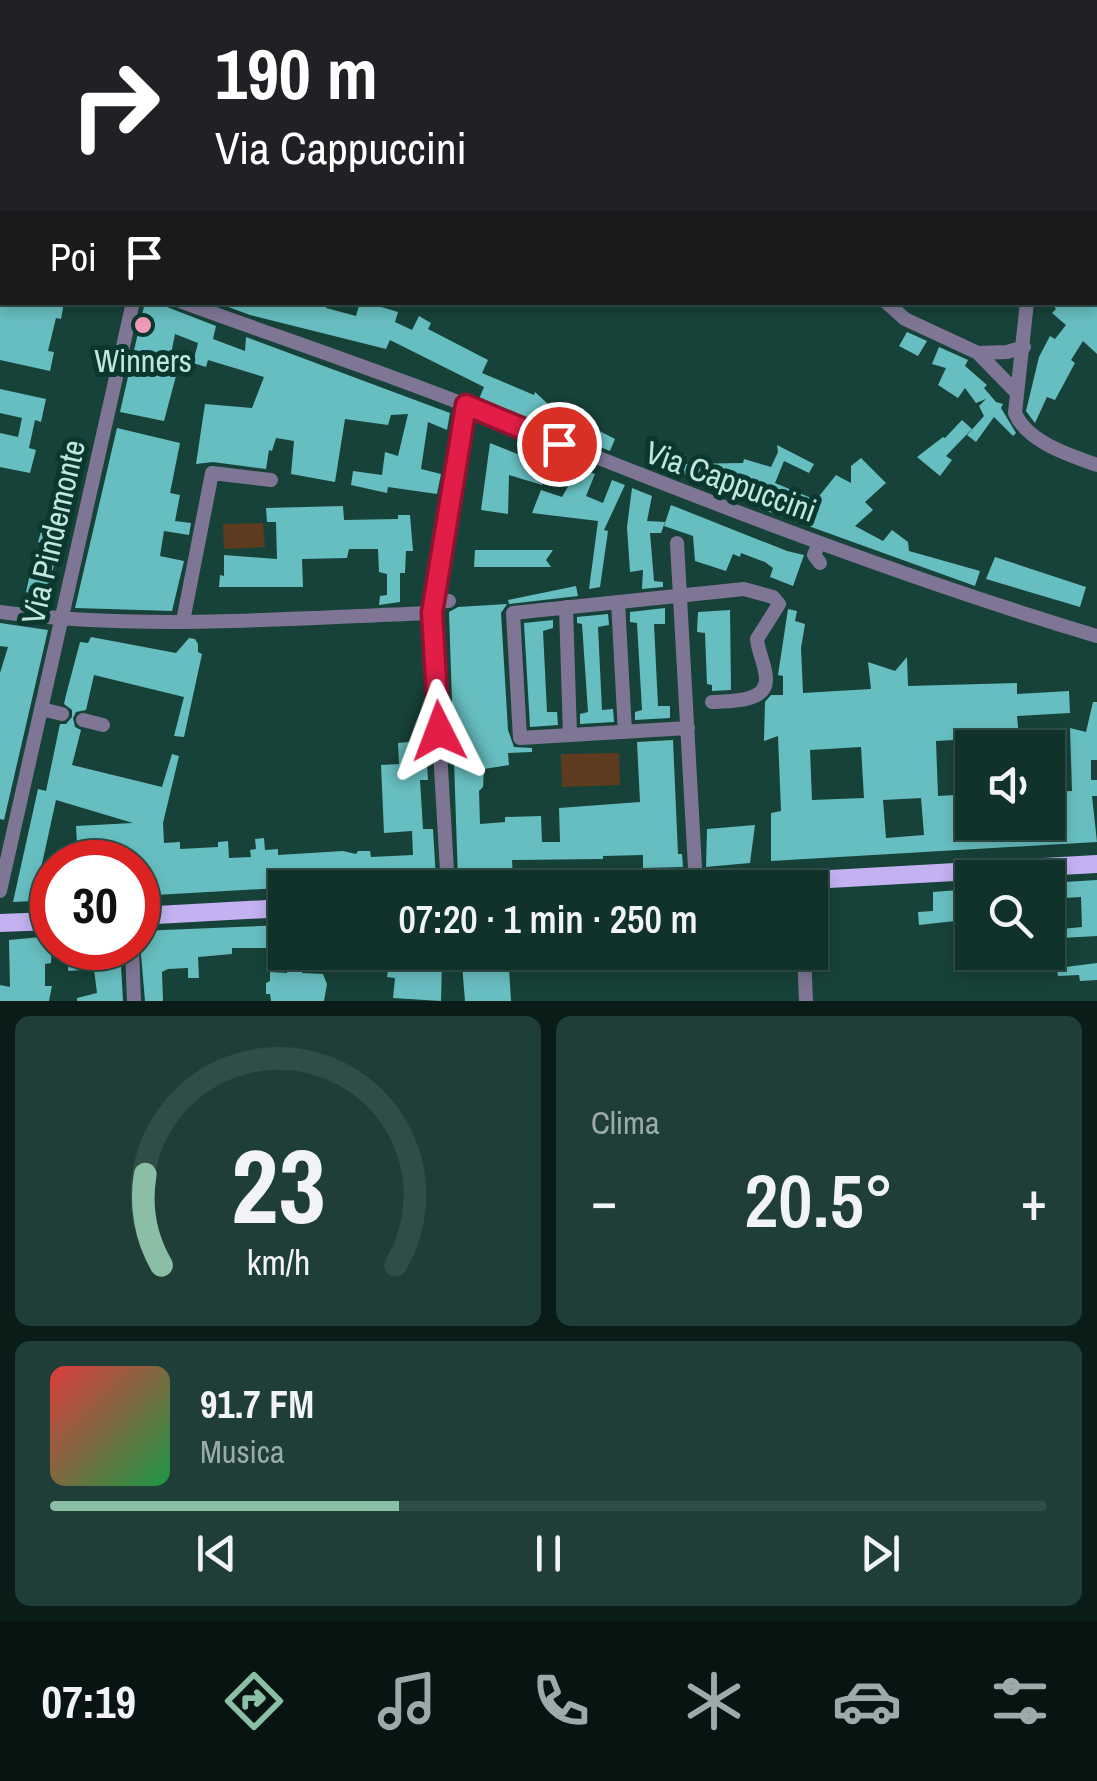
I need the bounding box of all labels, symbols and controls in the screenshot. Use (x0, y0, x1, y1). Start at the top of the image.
text: 190 m (215, 27, 378, 121)
icon: right (50, 40, 180, 170)
text: Via Cappuccini (215, 117, 467, 178)
icon: arrive (117, 230, 172, 285)
text: Poi (50, 232, 97, 283)
marker: Winners (132, 314, 154, 336)
place label: Winners (94, 339, 192, 382)
pin (517, 402, 602, 487)
icon: arrive (532, 417, 587, 472)
street label: Via Cappuccini (640, 430, 822, 532)
street label: Via Pindemonte (11, 436, 95, 628)
position arrow (387, 679, 491, 783)
map controls (955, 730, 1065, 970)
button: sound (955, 730, 1065, 840)
speed limit sign: 30 (30, 840, 160, 970)
button: search (955, 860, 1065, 970)
text: 07:20 · 1 min · 250 m (398, 894, 698, 945)
text: Clima (591, 1101, 660, 1144)
text: 23 (231, 1115, 325, 1255)
text: 20.5° (744, 1149, 894, 1250)
text: − (591, 1163, 617, 1237)
text: + (1021, 1163, 1047, 1237)
text: km/h (246, 1238, 310, 1286)
text: 91.7 FM (200, 1379, 314, 1430)
text: Musica (200, 1430, 285, 1473)
icon: previous (189, 1526, 244, 1581)
icon: pause (521, 1526, 576, 1581)
icon: next (853, 1526, 908, 1581)
icon: directions (219, 1666, 289, 1736)
icon: music (372, 1666, 442, 1736)
icon: phone (526, 1666, 596, 1736)
icon: climate (679, 1666, 749, 1736)
icon: car (832, 1666, 902, 1736)
icon: filters (985, 1666, 1055, 1736)
text: 07:19 (42, 1671, 136, 1732)

